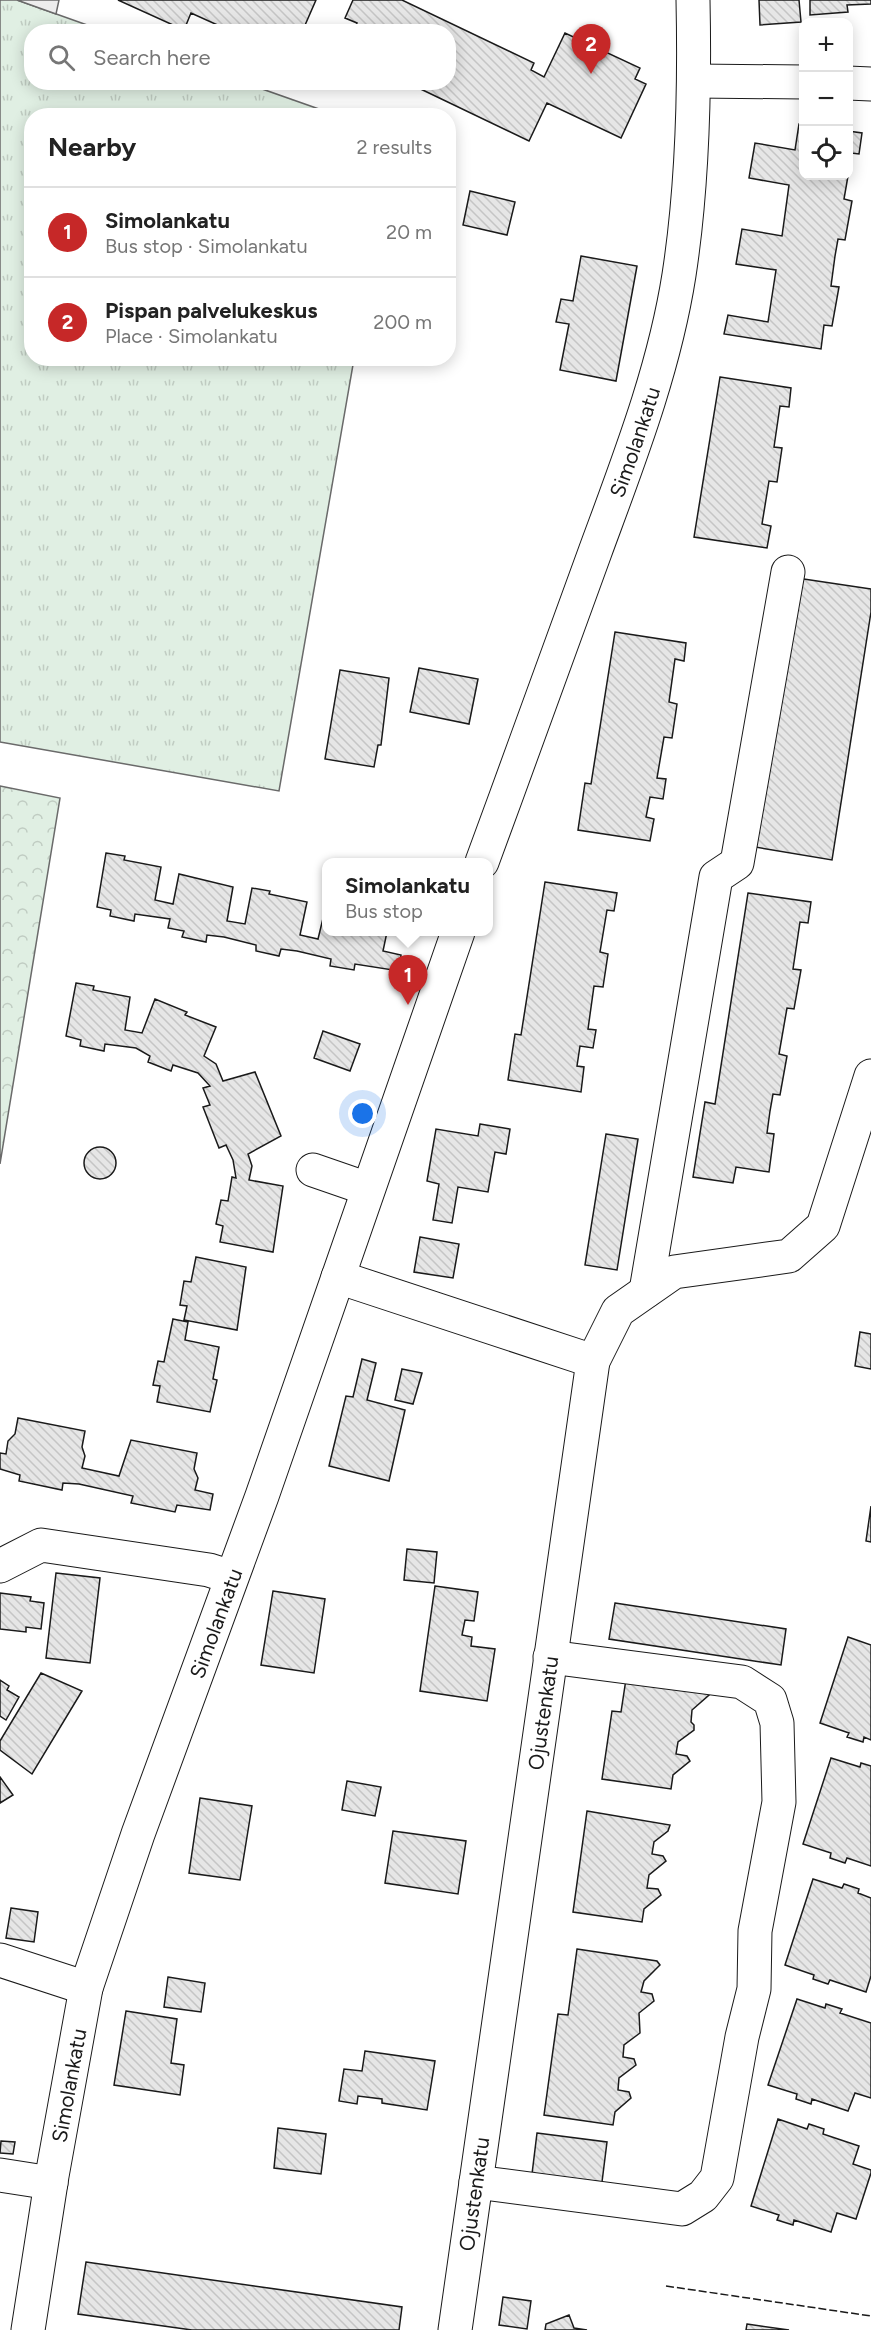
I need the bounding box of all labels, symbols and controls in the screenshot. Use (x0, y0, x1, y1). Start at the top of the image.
map controls (799, 18, 853, 180)
button: + (799, 18, 853, 72)
search box (24, 24, 456, 90)
pin: 2 (572, 25, 610, 74)
icon: search (45, 41, 78, 74)
text: Search here (93, 44, 211, 71)
button: − (799, 72, 853, 126)
button: locate (799, 126, 853, 180)
text: Nearby (48, 131, 136, 163)
text: 2 results (356, 135, 432, 159)
text: Simolankatu (105, 207, 230, 234)
text: 1 (63, 220, 72, 244)
text: 20 m (386, 220, 432, 244)
text: Bus stop · Simolankatu (105, 234, 308, 258)
text: Pispan palvelukeskus (105, 297, 318, 324)
text: 2 (62, 310, 73, 334)
text: 200 m (373, 310, 432, 334)
text: Place · Simolankatu (105, 324, 278, 348)
street label: Simolankatu (604, 384, 665, 501)
popup (322, 858, 493, 936)
text: Simolankatu (345, 872, 470, 899)
text: Bus stop (345, 899, 423, 923)
pin: 1 (388, 956, 428, 1005)
your location (348, 1099, 377, 1128)
street label: Simolankatu (184, 1565, 247, 1682)
street label: Ojustenkatu (523, 1654, 563, 1772)
street label: Simolankatu (46, 2026, 91, 2144)
street label: Ojustenkatu (454, 2135, 494, 2253)

